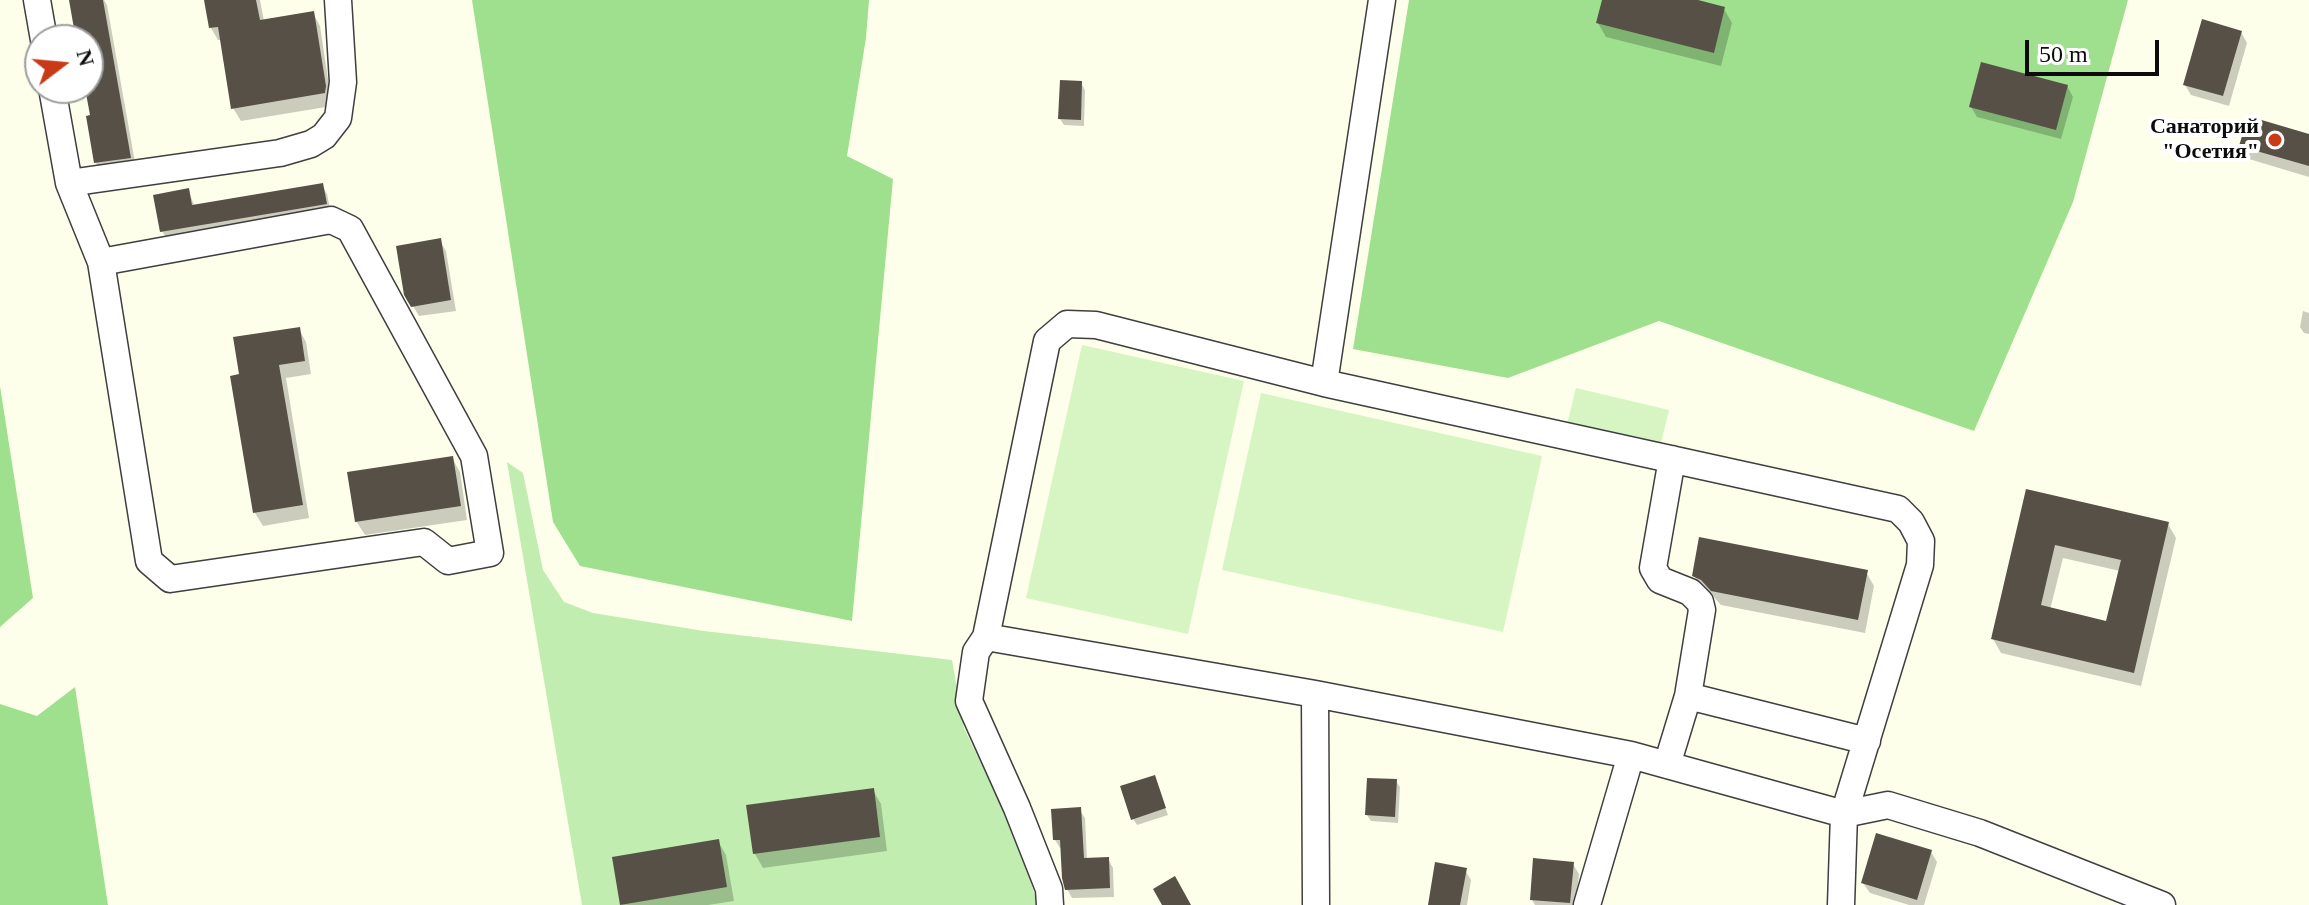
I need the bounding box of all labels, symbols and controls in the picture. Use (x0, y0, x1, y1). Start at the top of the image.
north arrow (24, 24, 104, 104)
scale bar (2029, 24, 2163, 74)
text: 50 m (2039, 41, 2088, 67)
text: N (71, 47, 100, 69)
place label: Санаторий "Осетия" (2150, 114, 2259, 166)
marker: Санаторий "Осетия" (2266, 131, 2284, 149)

